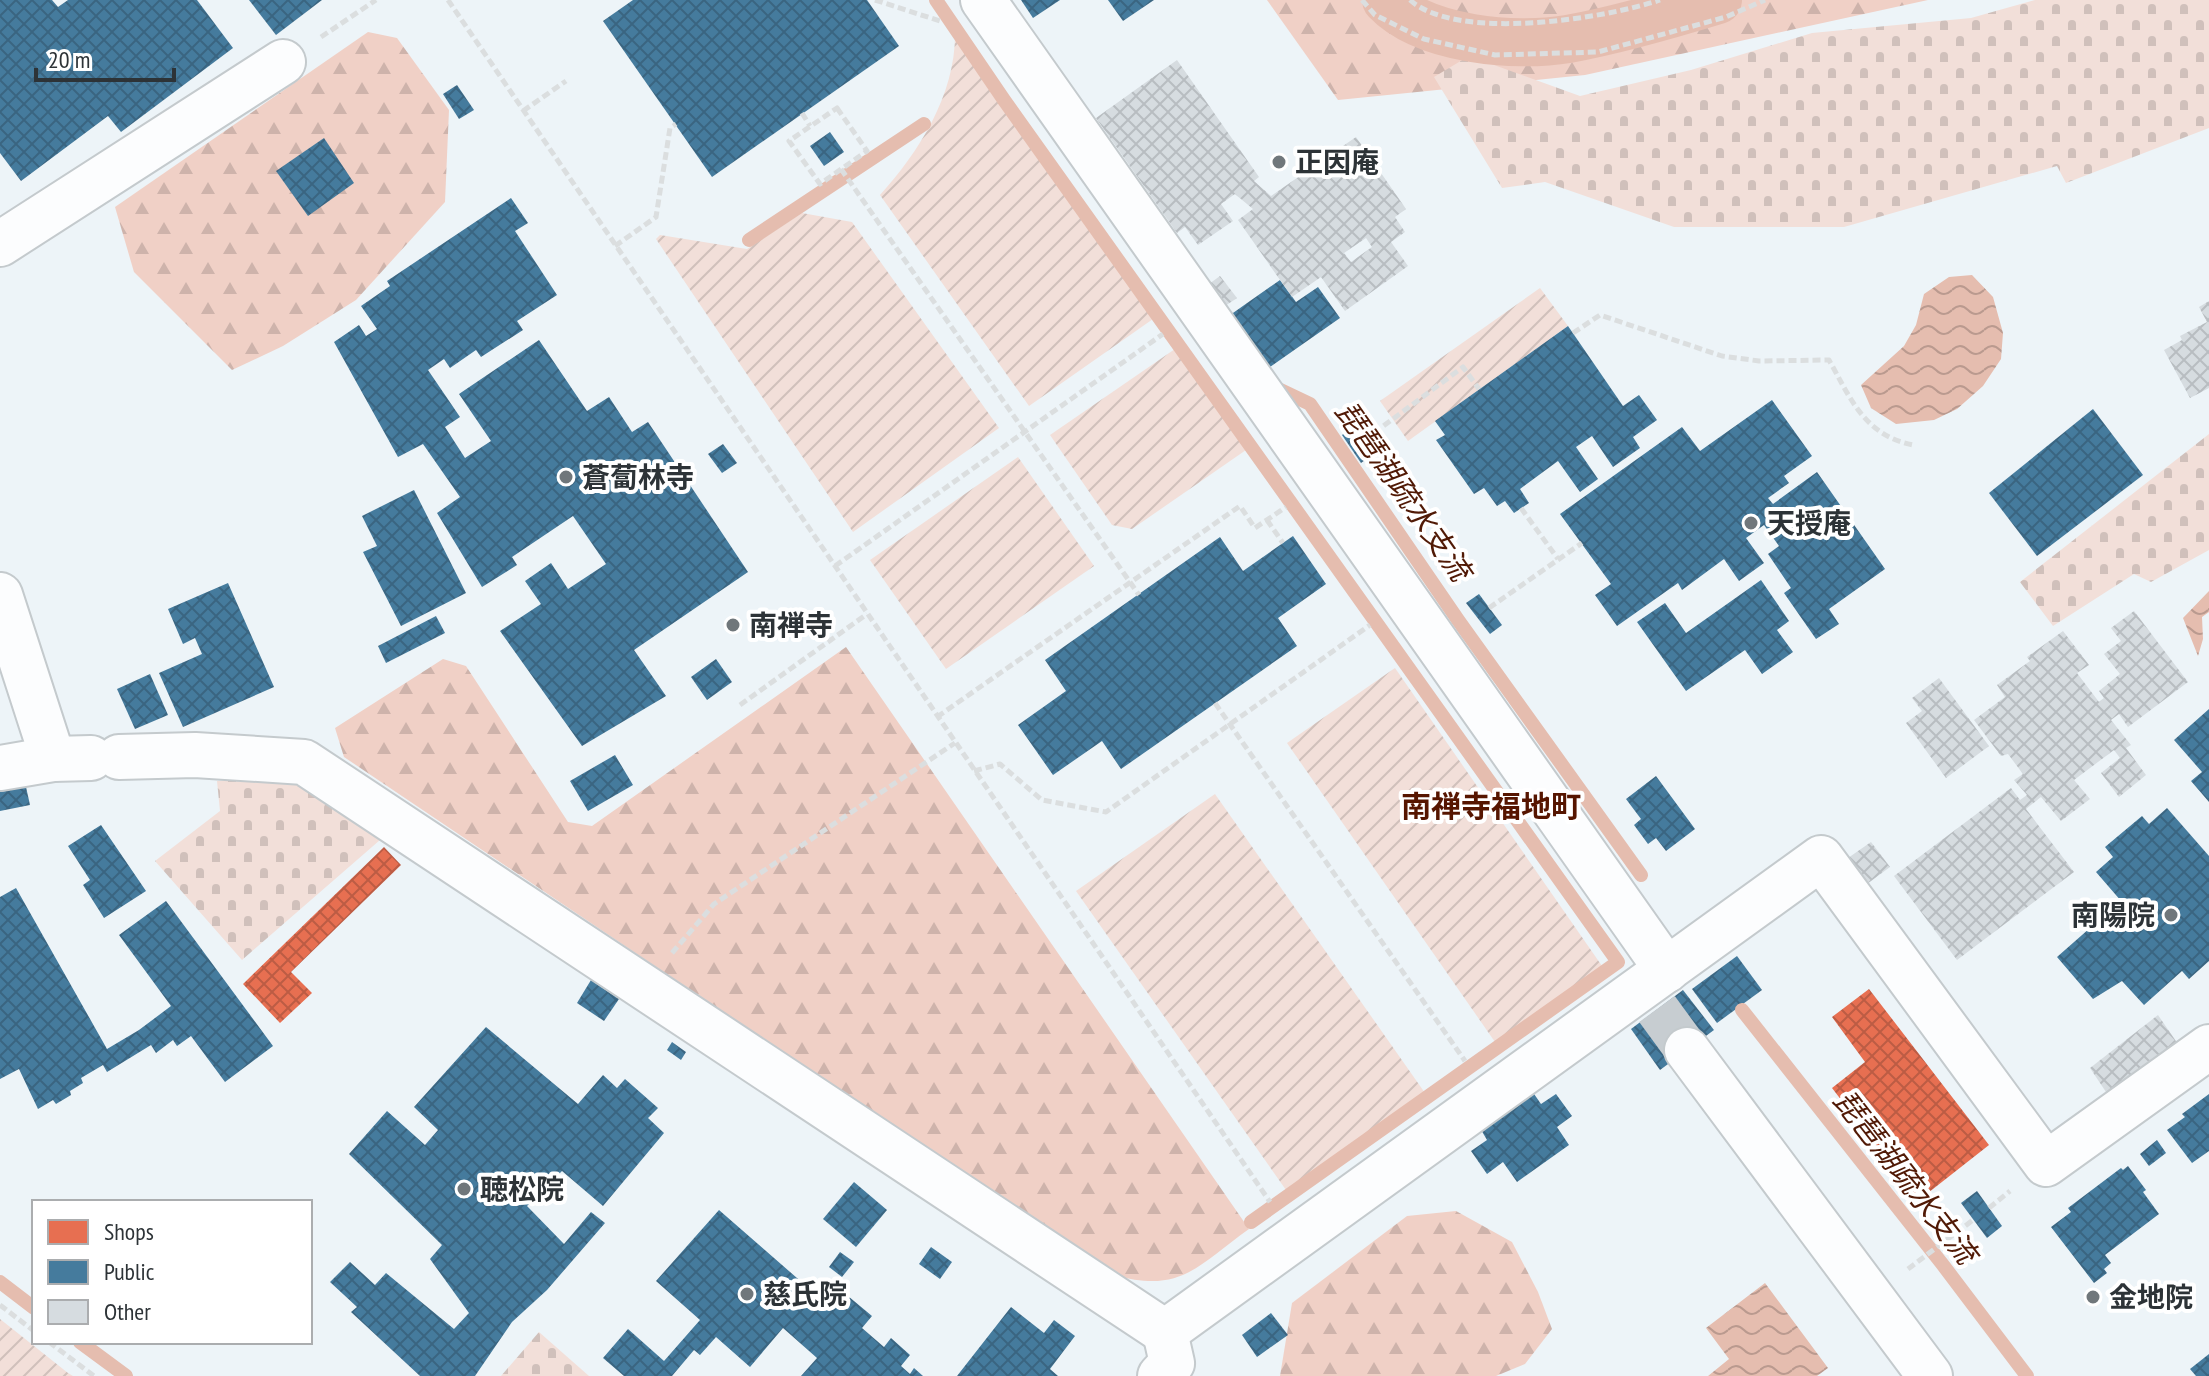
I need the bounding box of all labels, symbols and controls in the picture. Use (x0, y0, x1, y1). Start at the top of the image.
scale bar (36, 32, 174, 82)
text: 20 m (48, 44, 90, 75)
place label: 正因庵 (1295, 143, 1379, 180)
marker: 正因庵 (1270, 153, 1288, 171)
water label: 琵琶湖疏水支流 (1328, 393, 1483, 591)
place label: 蒼蔔林寺 (582, 458, 694, 495)
marker: 蒼蔔林寺 (557, 468, 575, 486)
place label: 天授庵 (1767, 504, 1851, 541)
marker: 天授庵 (1742, 514, 1760, 532)
place label: 南禅寺 (749, 606, 833, 643)
marker: 南禅寺 (724, 616, 742, 634)
district label: 南禅寺福地町 (1401, 786, 1581, 825)
place label: 南陽院 (2071, 896, 2155, 933)
marker: 南陽院 (2162, 906, 2180, 924)
water label: 琵琶湖疏水支流 (1826, 1081, 1989, 1274)
place label: 聴松院 (480, 1170, 564, 1207)
marker: 聴松院 (455, 1180, 473, 1198)
legend (32, 1200, 312, 1344)
text: Shops (104, 1216, 154, 1247)
text: Public (104, 1256, 155, 1287)
place label: 慈氏院 (763, 1275, 847, 1312)
place label: 金地院 (2109, 1278, 2193, 1315)
marker: 慈氏院 (738, 1285, 756, 1303)
marker: 金地院 (2084, 1288, 2102, 1306)
text: Other (104, 1296, 151, 1327)

